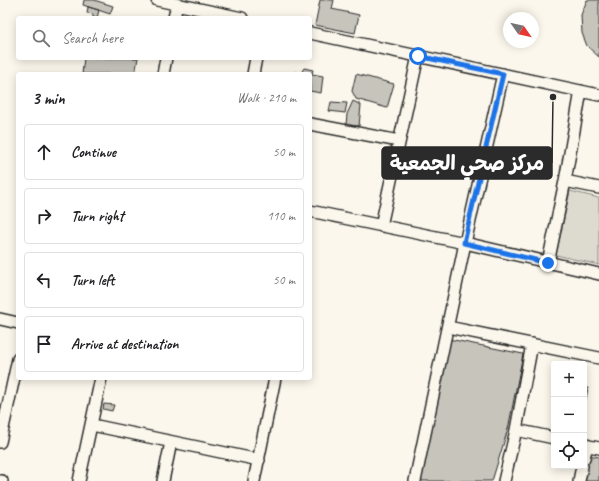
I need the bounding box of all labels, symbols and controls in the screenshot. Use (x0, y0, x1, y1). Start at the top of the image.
north arrow (503, 12, 539, 48)
search box (16, 16, 312, 60)
icon: search (30, 27, 52, 49)
text: Search here (62, 29, 123, 48)
route start (409, 47, 427, 65)
text: 3 min (32, 88, 65, 109)
text: Walk · 210 m (237, 90, 296, 106)
icon: ahead (33, 141, 55, 163)
text: Continue (71, 143, 116, 162)
text: 50 m (273, 144, 295, 160)
callout: مركز صحي الجمعية (382, 147, 552, 179)
text: مركز صحي الجمعية (390, 151, 544, 181)
icon: right (33, 205, 55, 227)
text: Turn right (71, 207, 124, 226)
text: 110 m (267, 208, 295, 224)
route end (539, 254, 557, 272)
icon: left (33, 269, 55, 291)
text: Turn left (71, 271, 114, 290)
text: 50 m (273, 272, 295, 288)
icon: arrive (33, 333, 55, 355)
text: Arrive at destination (71, 335, 178, 354)
map controls (551, 361, 587, 469)
button: + (551, 361, 587, 397)
button: − (551, 397, 587, 433)
button: locate (551, 433, 587, 469)

